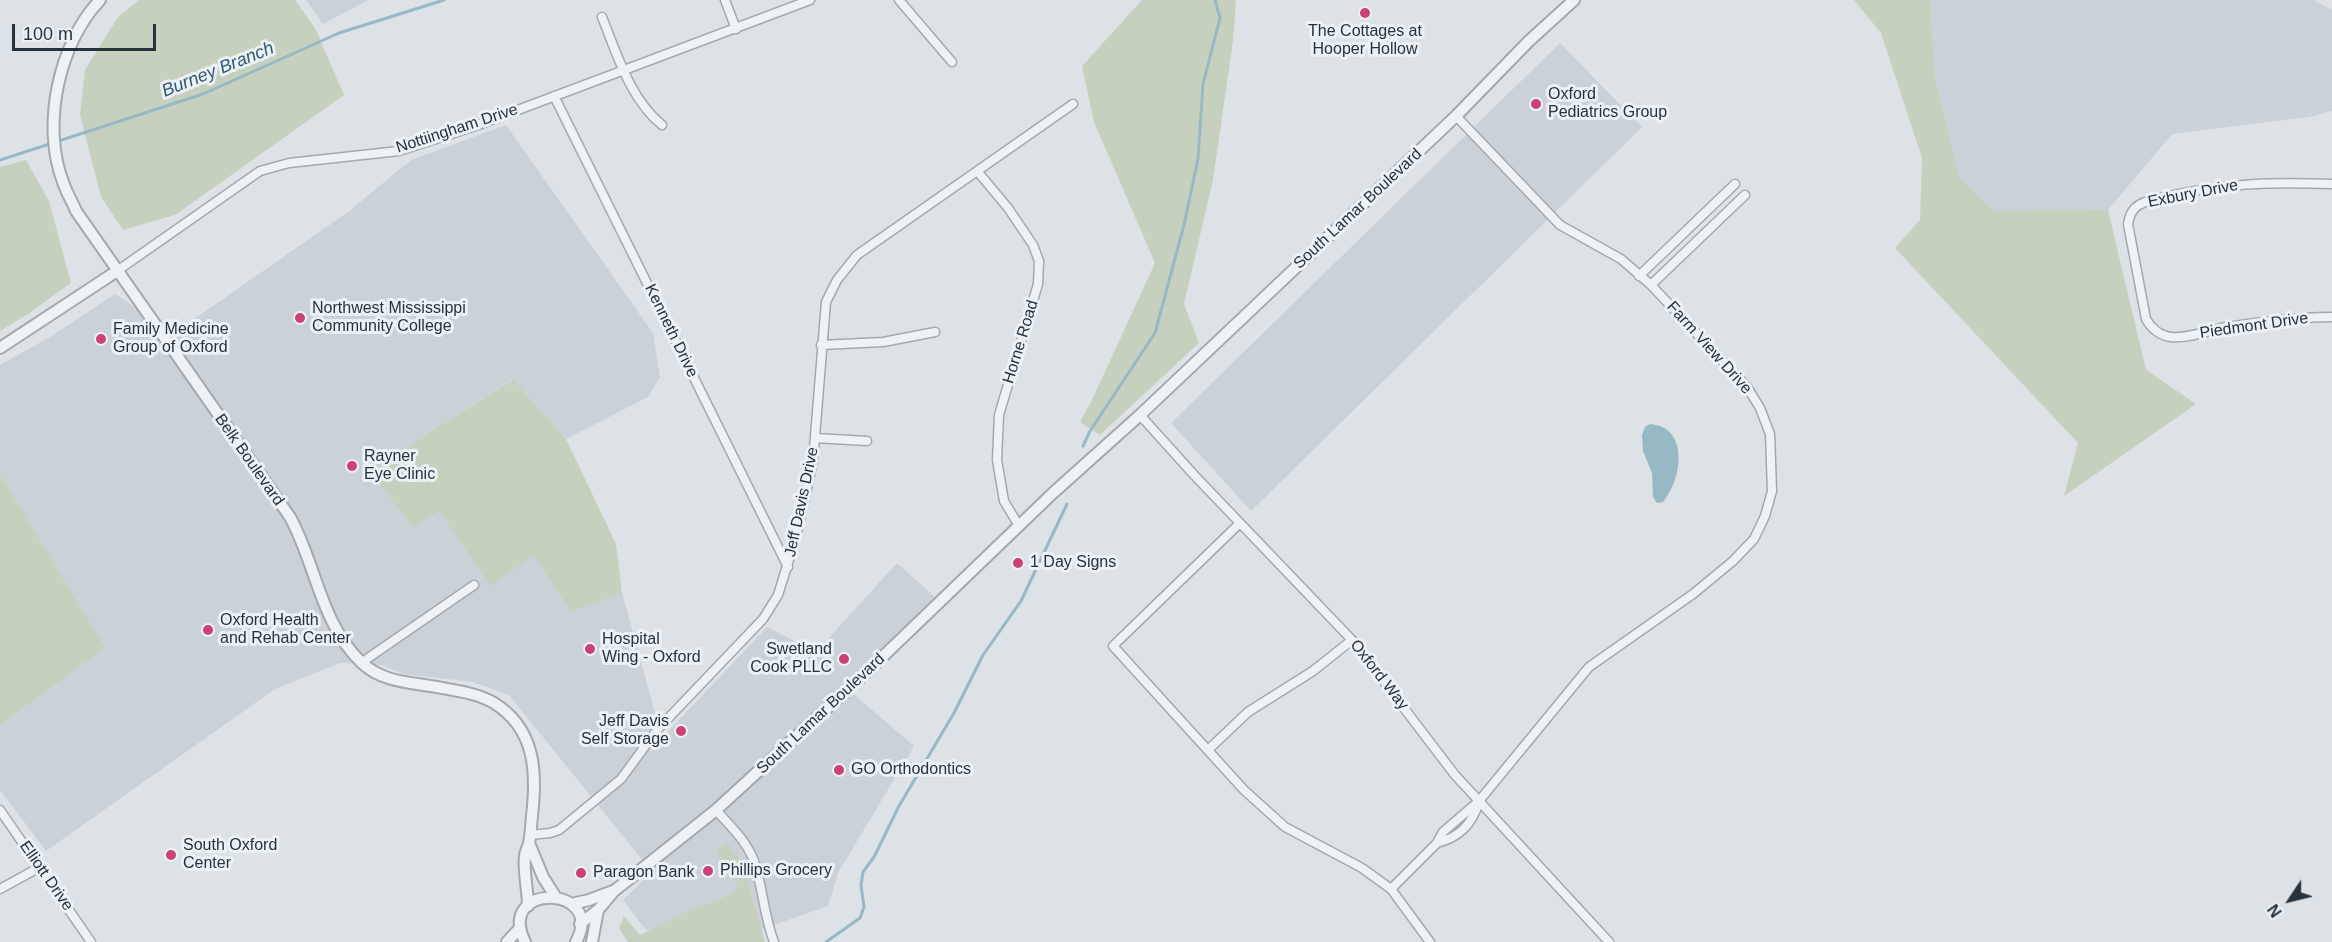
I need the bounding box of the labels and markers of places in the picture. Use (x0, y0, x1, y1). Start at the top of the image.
marker: The Cottages at Hooper Hollow (1358, 6, 1372, 20)
place label: The Cottages at Hooper Hollow (1308, 22, 1422, 60)
place label: Oxford Pediatrics Group (1548, 85, 1667, 123)
marker: Oxford Pediatrics Group (1529, 97, 1543, 111)
place label: Northwest Mississippi Community College (312, 299, 466, 337)
marker: Northwest Mississippi Community College (293, 311, 307, 325)
place label: Family Medicine Group of Oxford (113, 320, 229, 358)
marker: Family Medicine Group of Oxford (94, 332, 108, 346)
place label: Rayner Eye Clinic (364, 447, 435, 485)
marker: Rayner Eye Clinic (345, 459, 359, 473)
place label: 1 Day Signs (1030, 553, 1116, 573)
marker: 1 Day Signs (1011, 556, 1025, 570)
place label: Oxford Health and Rehab Center (220, 611, 351, 649)
marker: Oxford Health and Rehab Center (201, 623, 215, 637)
place label: Hospital Wing - Oxford (602, 630, 701, 668)
place label: Swetland Cook PLLC (750, 640, 832, 678)
marker: Hospital Wing - Oxford (583, 642, 597, 656)
marker: Swetland Cook PLLC (837, 652, 851, 666)
place label: Jeff Davis Self Storage (581, 712, 669, 750)
marker: Jeff Davis Self Storage (674, 724, 688, 738)
place label: GO Orthodontics (851, 760, 971, 780)
marker: GO Orthodontics (832, 763, 846, 777)
place label: South Oxford Center (183, 836, 277, 874)
marker: South Oxford Center (164, 848, 178, 862)
place label: Phillips Grocery (720, 861, 832, 881)
place label: Paragon Bank (593, 863, 694, 883)
marker: Phillips Grocery (701, 864, 715, 878)
marker: Paragon Bank (574, 866, 588, 880)

